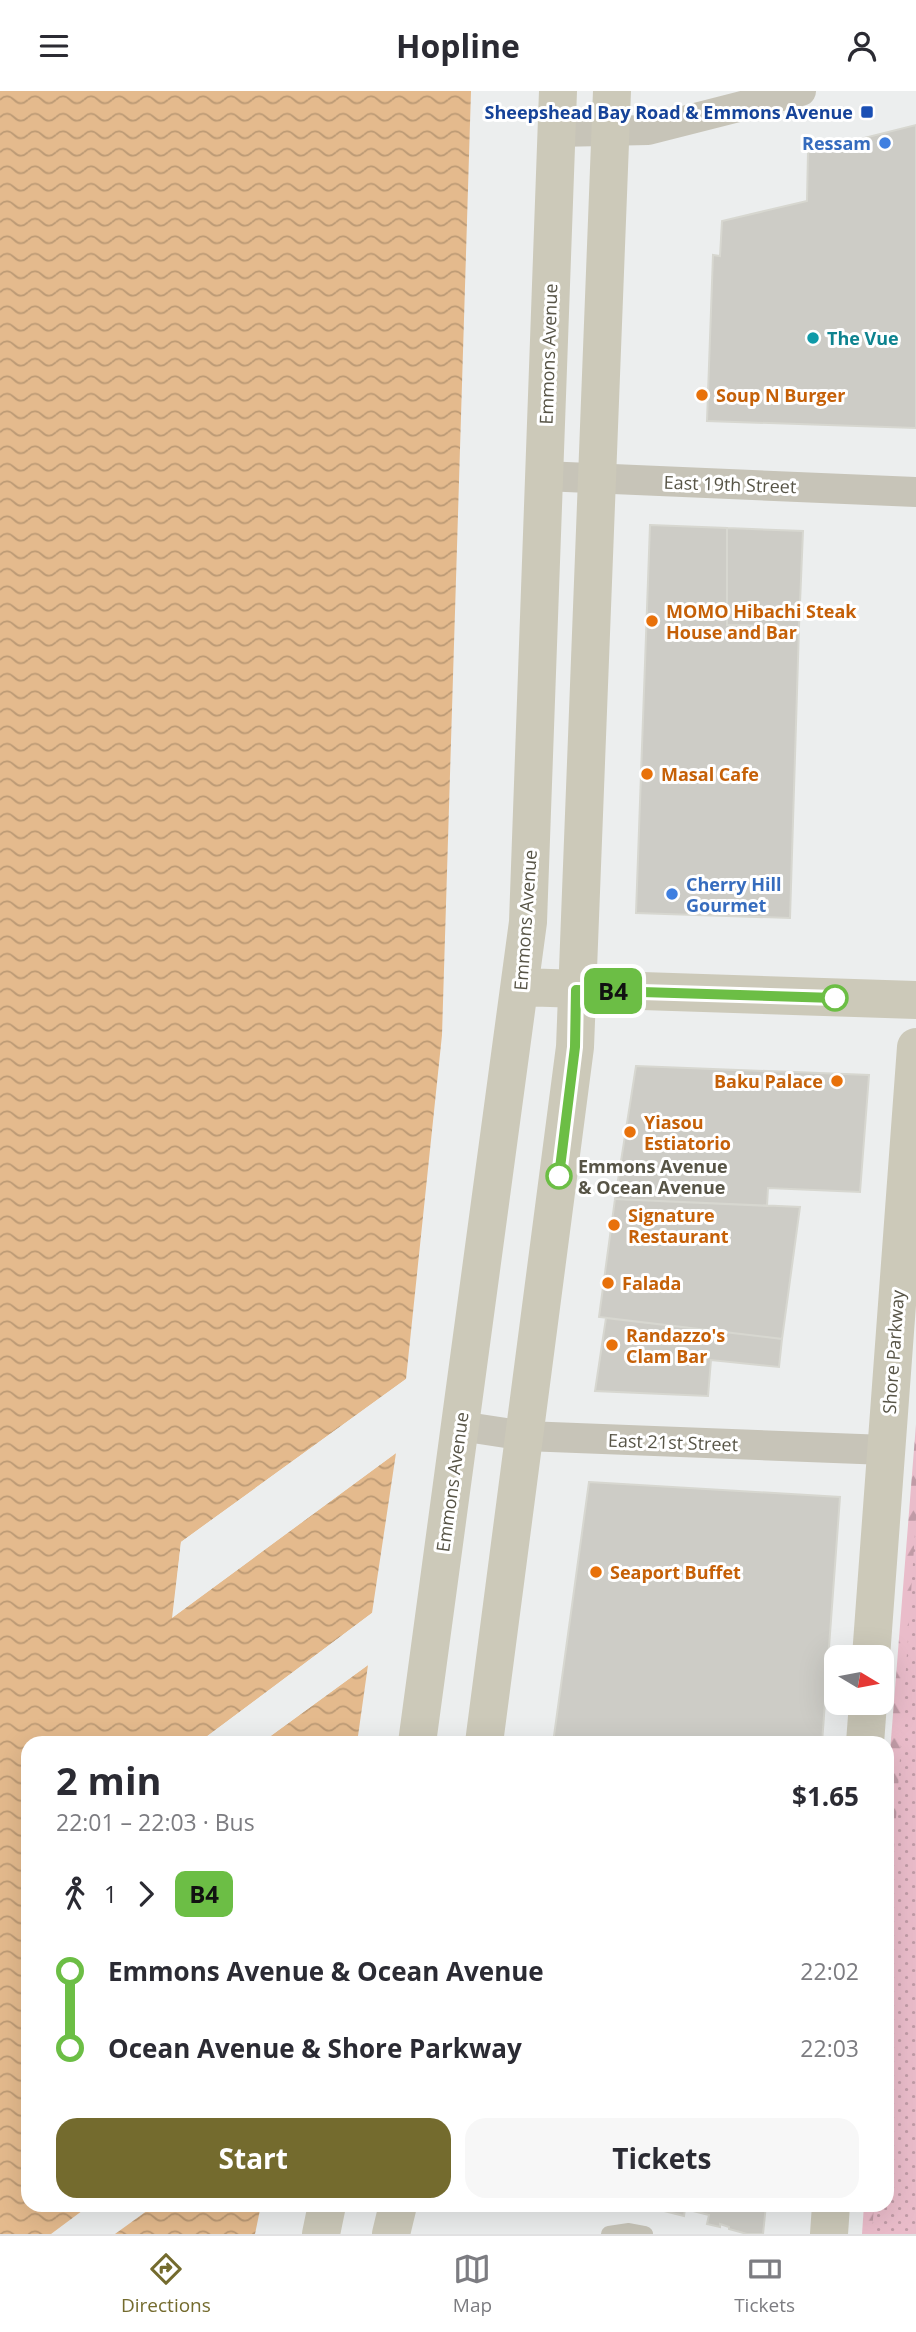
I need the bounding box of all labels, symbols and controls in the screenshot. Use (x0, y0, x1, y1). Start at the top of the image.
text: Hopline (396, 24, 520, 67)
icon: menu (35, 27, 73, 65)
icon: person (843, 27, 881, 65)
place label: Sheepshead Bay Road & Emmons Avenue (485, 100, 853, 124)
marker: Sheepshead Bay Road & Emmons Avenue (859, 104, 875, 120)
place label: Ressam (802, 131, 871, 155)
marker: Ressam (877, 135, 893, 151)
street label: Emmons Avenue (534, 283, 562, 425)
place label: The Vue (827, 326, 899, 350)
marker: The Vue (805, 330, 821, 346)
place label: Soup N Burger (716, 383, 845, 407)
marker: Soup N Burger (694, 387, 710, 403)
street label: East 19th Street (663, 470, 797, 498)
place label: MOMO Hibachi Steak House and Bar (666, 599, 857, 644)
marker: MOMO Hibachi Steak House and Bar (644, 613, 660, 629)
place label: Masal Cafe (661, 762, 759, 786)
marker: Masal Cafe (639, 766, 655, 782)
street label: Emmons Avenue (508, 849, 542, 991)
place label: Cherry Hill Gourmet (686, 872, 781, 917)
marker: Cherry Hill Gourmet (664, 886, 680, 902)
line badge: B4 (582, 968, 644, 1014)
text: B4 (598, 974, 628, 1007)
unlabelled marker (822, 985, 848, 1011)
place label: Baku Palace (714, 1069, 823, 1093)
marker: Baku Palace (829, 1073, 845, 1089)
place label: Yiasou Estiatorio (644, 1110, 731, 1155)
marker: Yiasou Estiatorio (622, 1124, 638, 1140)
place label: Emmons Avenue & Ocean Avenue (578, 1154, 728, 1199)
marker: Emmons Avenue & Ocean Avenue (546, 1163, 572, 1189)
place label: Signature Restaurant (628, 1203, 729, 1248)
marker: Signature Restaurant (606, 1217, 622, 1233)
place label: Falada (622, 1271, 681, 1295)
marker: Falada (600, 1275, 616, 1291)
street label: Shore Parkway (877, 1288, 909, 1415)
place label: Randazzo's Clam Bar (626, 1323, 725, 1368)
marker: Randazzo's Clam Bar (604, 1337, 620, 1353)
street label: Emmons Avenue (430, 1410, 474, 1554)
street label: East 21st Street (608, 1428, 738, 1456)
place label: Seaport Buffet (610, 1560, 741, 1584)
marker: Seaport Buffet (588, 1564, 604, 1580)
north arrow (824, 1645, 894, 1715)
map controls (824, 1645, 894, 1715)
text: 2 min (56, 1754, 161, 1806)
text: $1.65 (792, 1778, 859, 1814)
text: 22:01 – 22:03 · Bus (56, 1806, 255, 1838)
icon: walk (56, 1875, 94, 1913)
icon: forward (127, 1875, 165, 1913)
text: B4 (189, 1877, 219, 1910)
text: 1 (104, 1878, 117, 1910)
text: Emmons Avenue & Ocean Avenue (108, 1953, 544, 1989)
text: 22:02 (800, 1955, 859, 1987)
text: Ocean Avenue & Shore Parkway (108, 2030, 522, 2066)
text: 22:03 (800, 2032, 859, 2064)
button: Start (56, 2118, 451, 2198)
button: Tickets (465, 2118, 859, 2198)
tab: Directions (121, 2250, 211, 2318)
tab: Map (453, 2250, 492, 2318)
tab: Tickets (734, 2250, 795, 2318)

